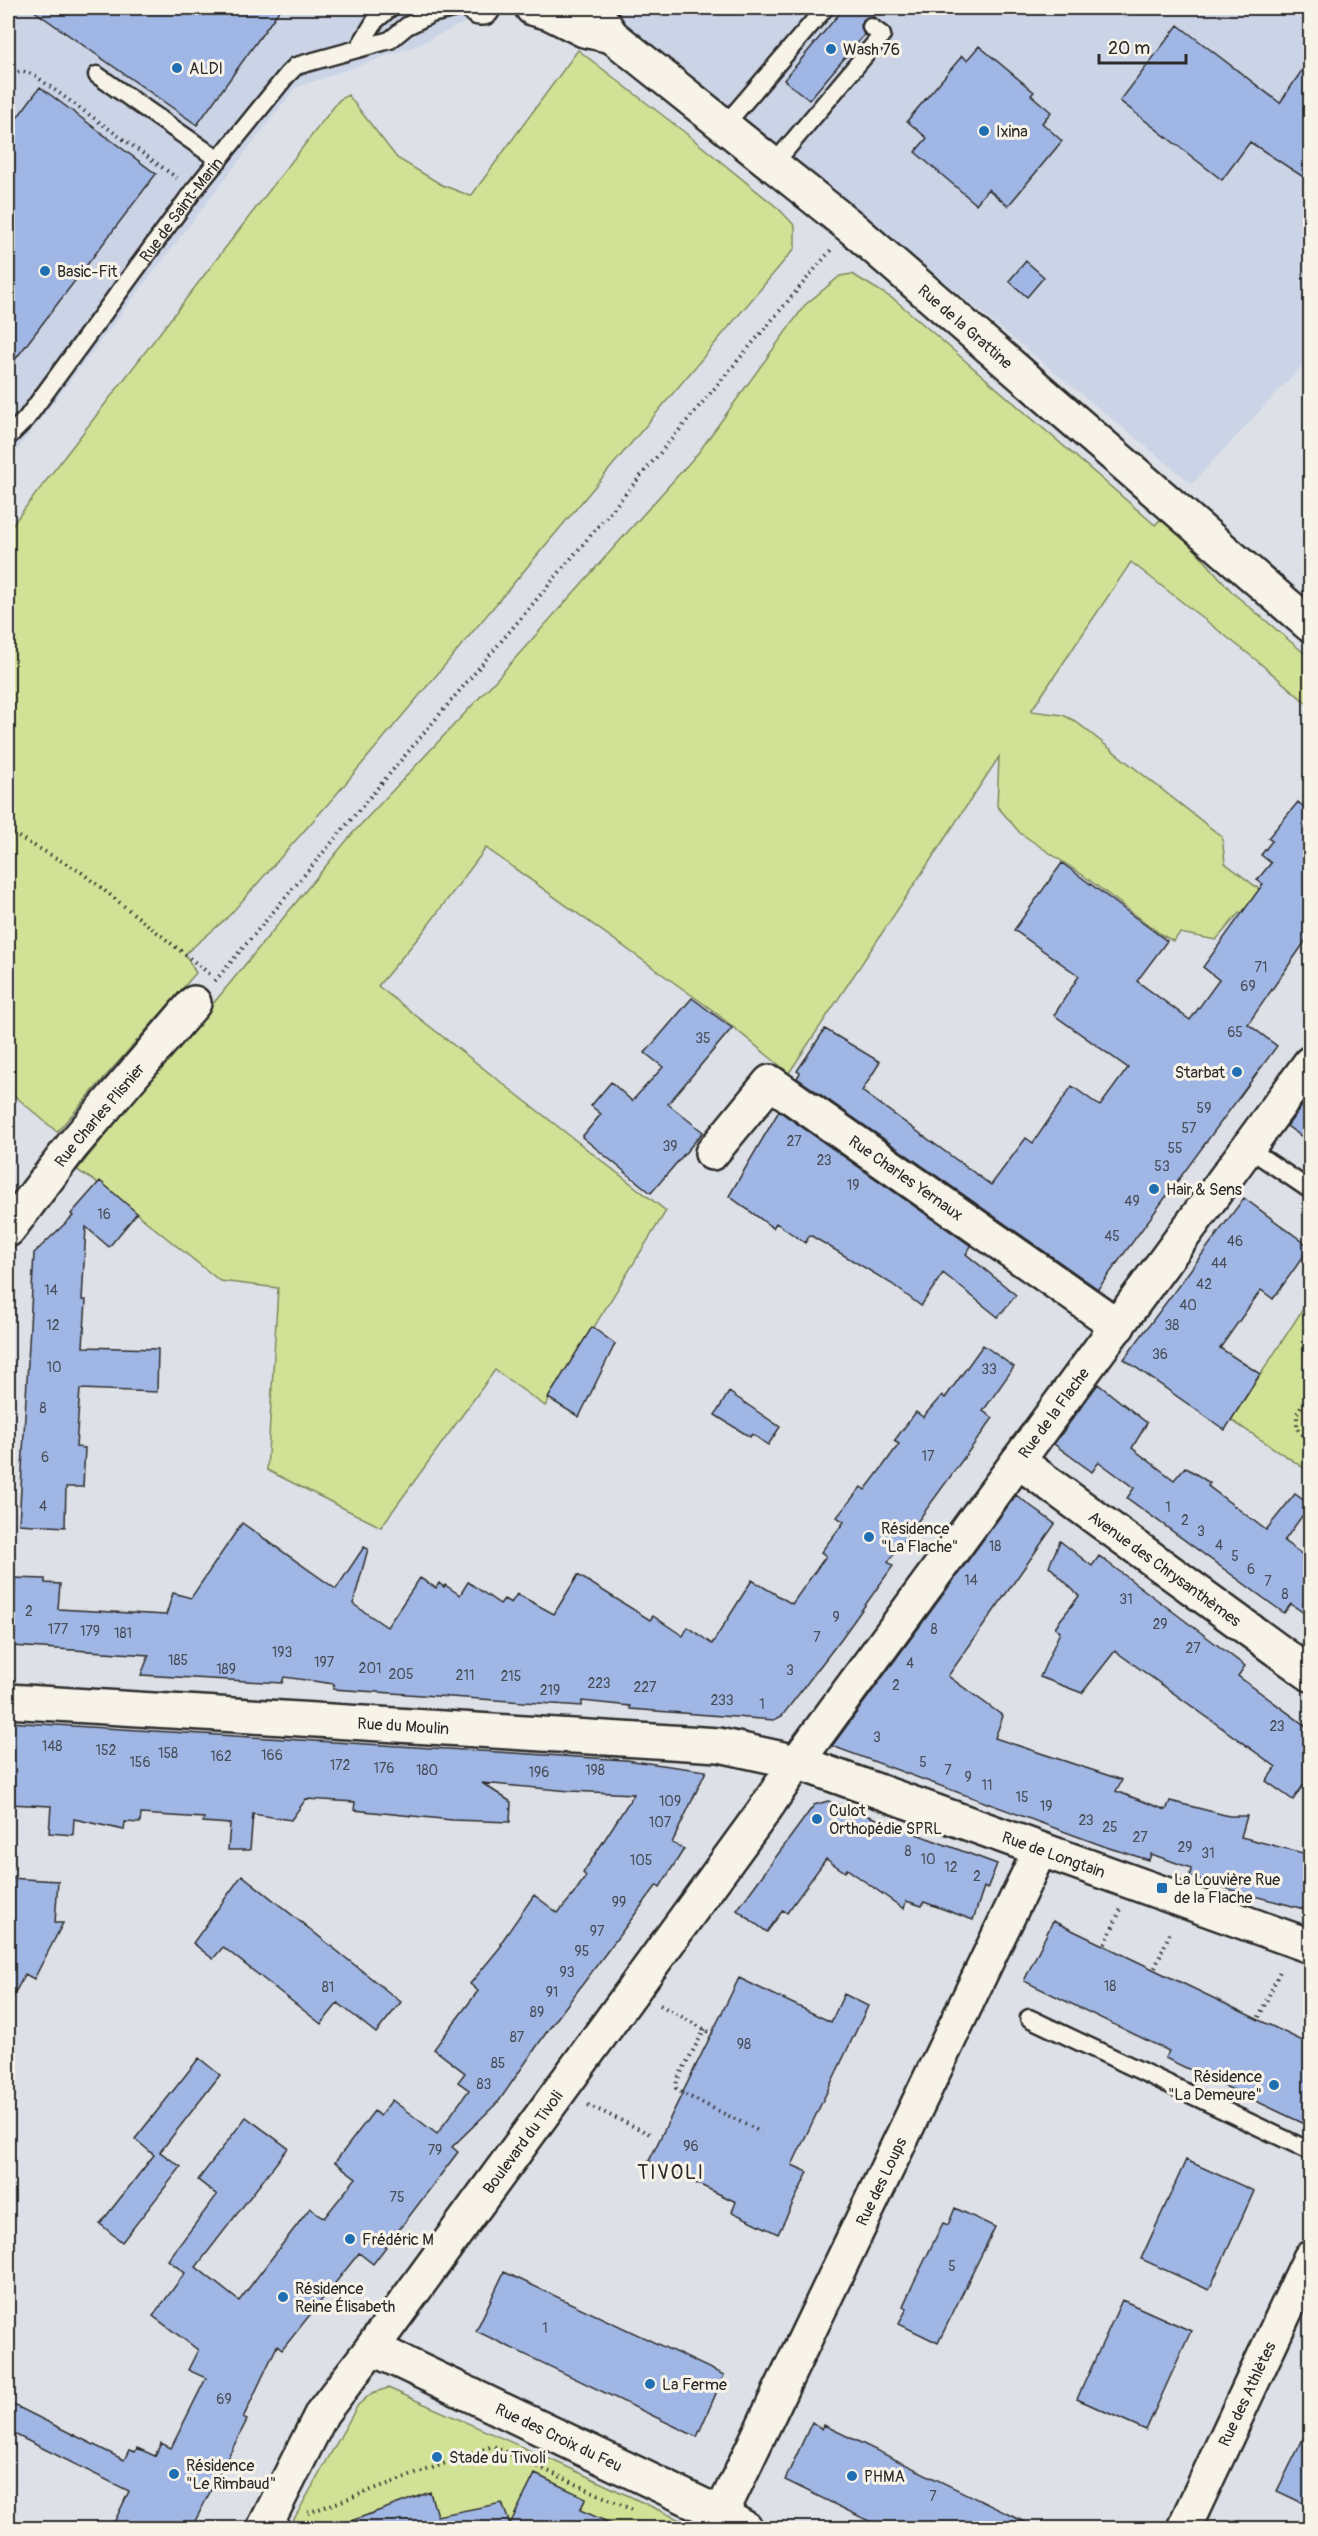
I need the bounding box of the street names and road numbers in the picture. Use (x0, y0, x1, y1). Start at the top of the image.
street label: Rue de Saint-Marin (136, 154, 227, 266)
street label: Rue de la Grattine (913, 281, 1016, 374)
street label: Rue Charles Plisnier (51, 1059, 150, 1171)
street label: Rue Charles Yernaux (845, 1131, 967, 1225)
street label: Rue de la Flache (1014, 1364, 1094, 1462)
street label: Avenue des Chrysanthèmes (1084, 1507, 1245, 1631)
street label: Rue du Moulin (357, 1714, 450, 1739)
street label: Rue de Longtain (999, 1827, 1108, 1883)
street label: Boulevard du Tivoli (479, 2087, 568, 2198)
street label: Rue des Loups (852, 2134, 911, 2229)
street label: Rue des Athlètes (1214, 2339, 1281, 2450)
street label: Rue des Croix du Feu (492, 2399, 625, 2476)

